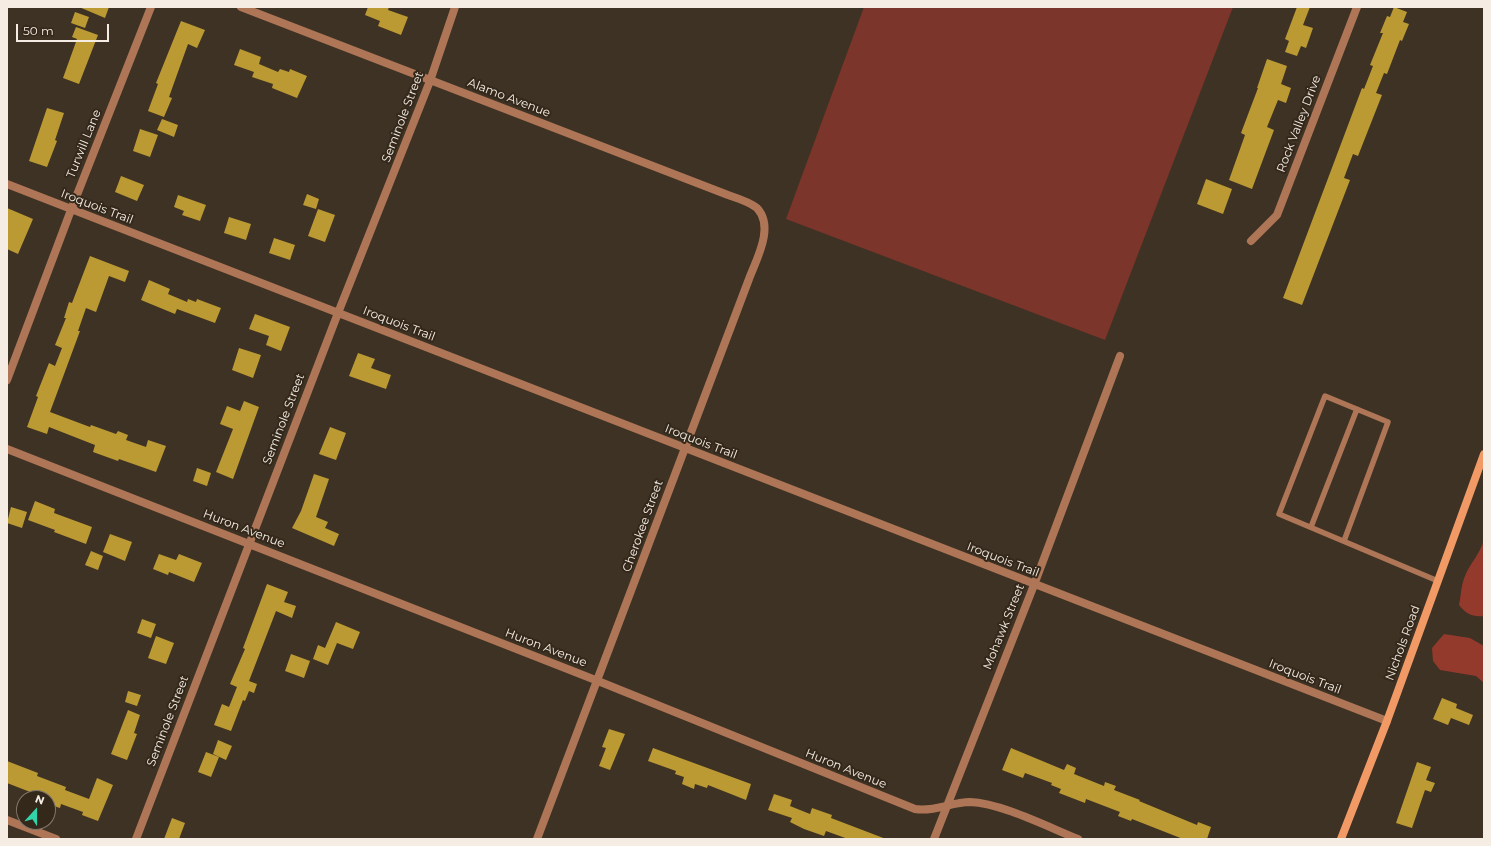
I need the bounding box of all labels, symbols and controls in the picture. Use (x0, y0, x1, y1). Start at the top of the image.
scale bar (18, 16, 111, 42)
text: 50 m (23, 23, 54, 38)
street label: Seminole Street (379, 70, 427, 164)
street label: Rock Valley Drive (1274, 73, 1324, 175)
street label: Alamo Avenue (466, 76, 552, 120)
street label: Turwill Lane (64, 108, 104, 180)
street label: Iroquois Trail (59, 187, 135, 227)
street label: Iroquois Trail (361, 304, 437, 344)
street label: Seminole Street (260, 372, 308, 466)
street label: Iroquois Trail (663, 422, 739, 462)
street label: Cherokee Street (620, 478, 666, 574)
street label: Huron Avenue (201, 507, 287, 551)
street label: Iroquois Trail (965, 540, 1041, 580)
street label: Mohawk Street (980, 582, 1028, 672)
street label: Nichols Road (1383, 603, 1423, 683)
street label: Huron Avenue (503, 626, 589, 670)
street label: Iroquois Trail (1267, 657, 1343, 697)
street label: Seminole Street (144, 674, 192, 768)
street label: Huron Avenue (803, 746, 889, 792)
north arrow (16, 790, 56, 830)
text: N (33, 792, 47, 808)

